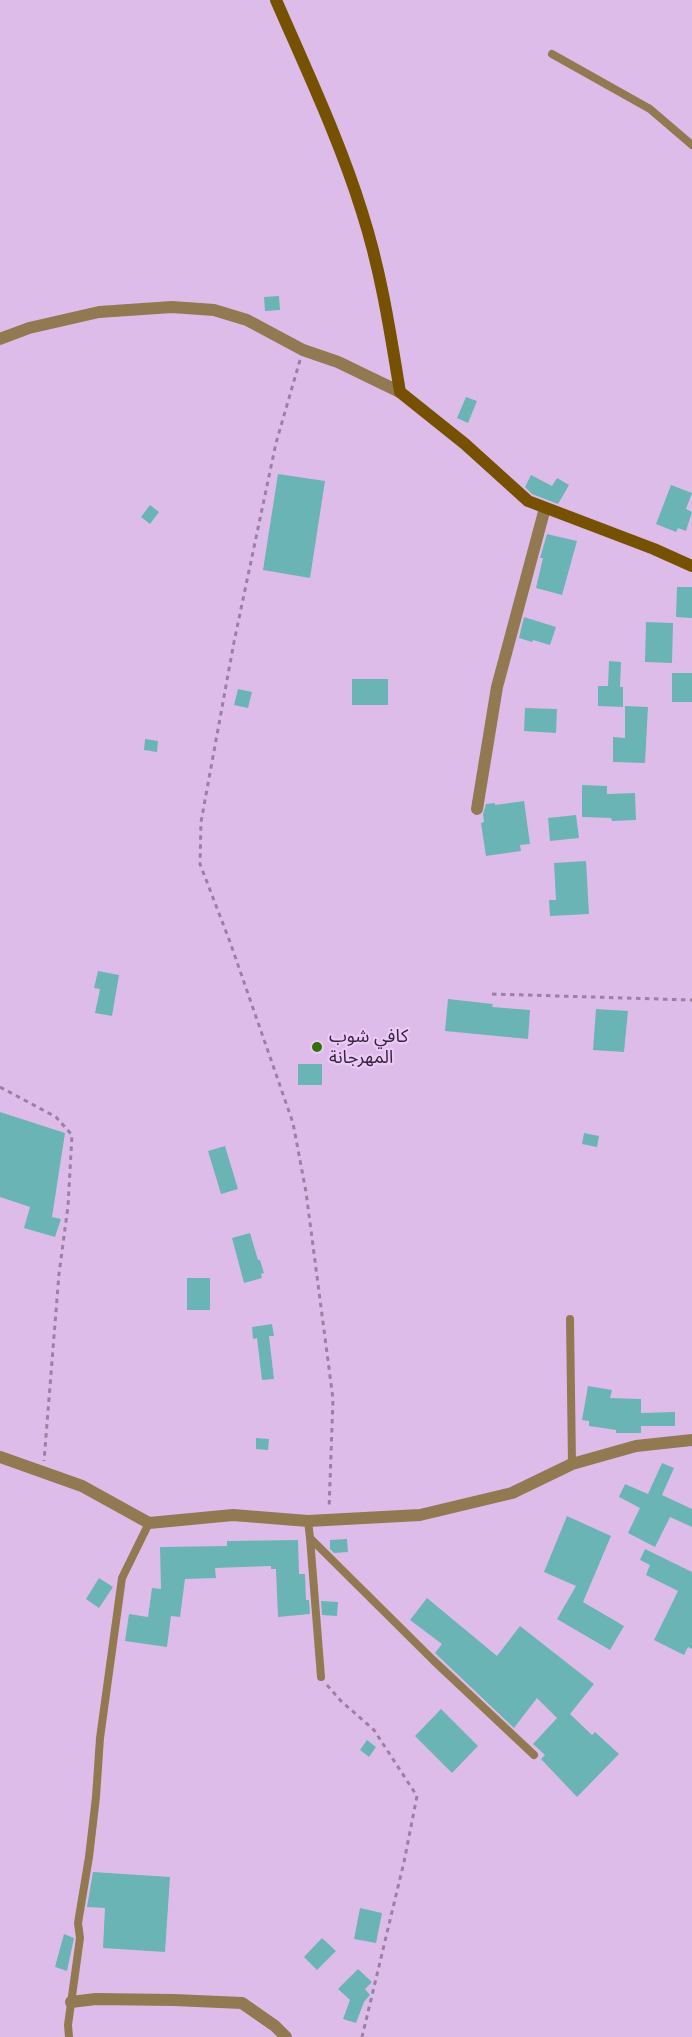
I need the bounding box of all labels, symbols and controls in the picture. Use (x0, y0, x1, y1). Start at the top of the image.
place label: كافي شوب المهرجانة (329, 1026, 408, 1068)
marker: كافي شوب المهرجانة (310, 1040, 324, 1054)

